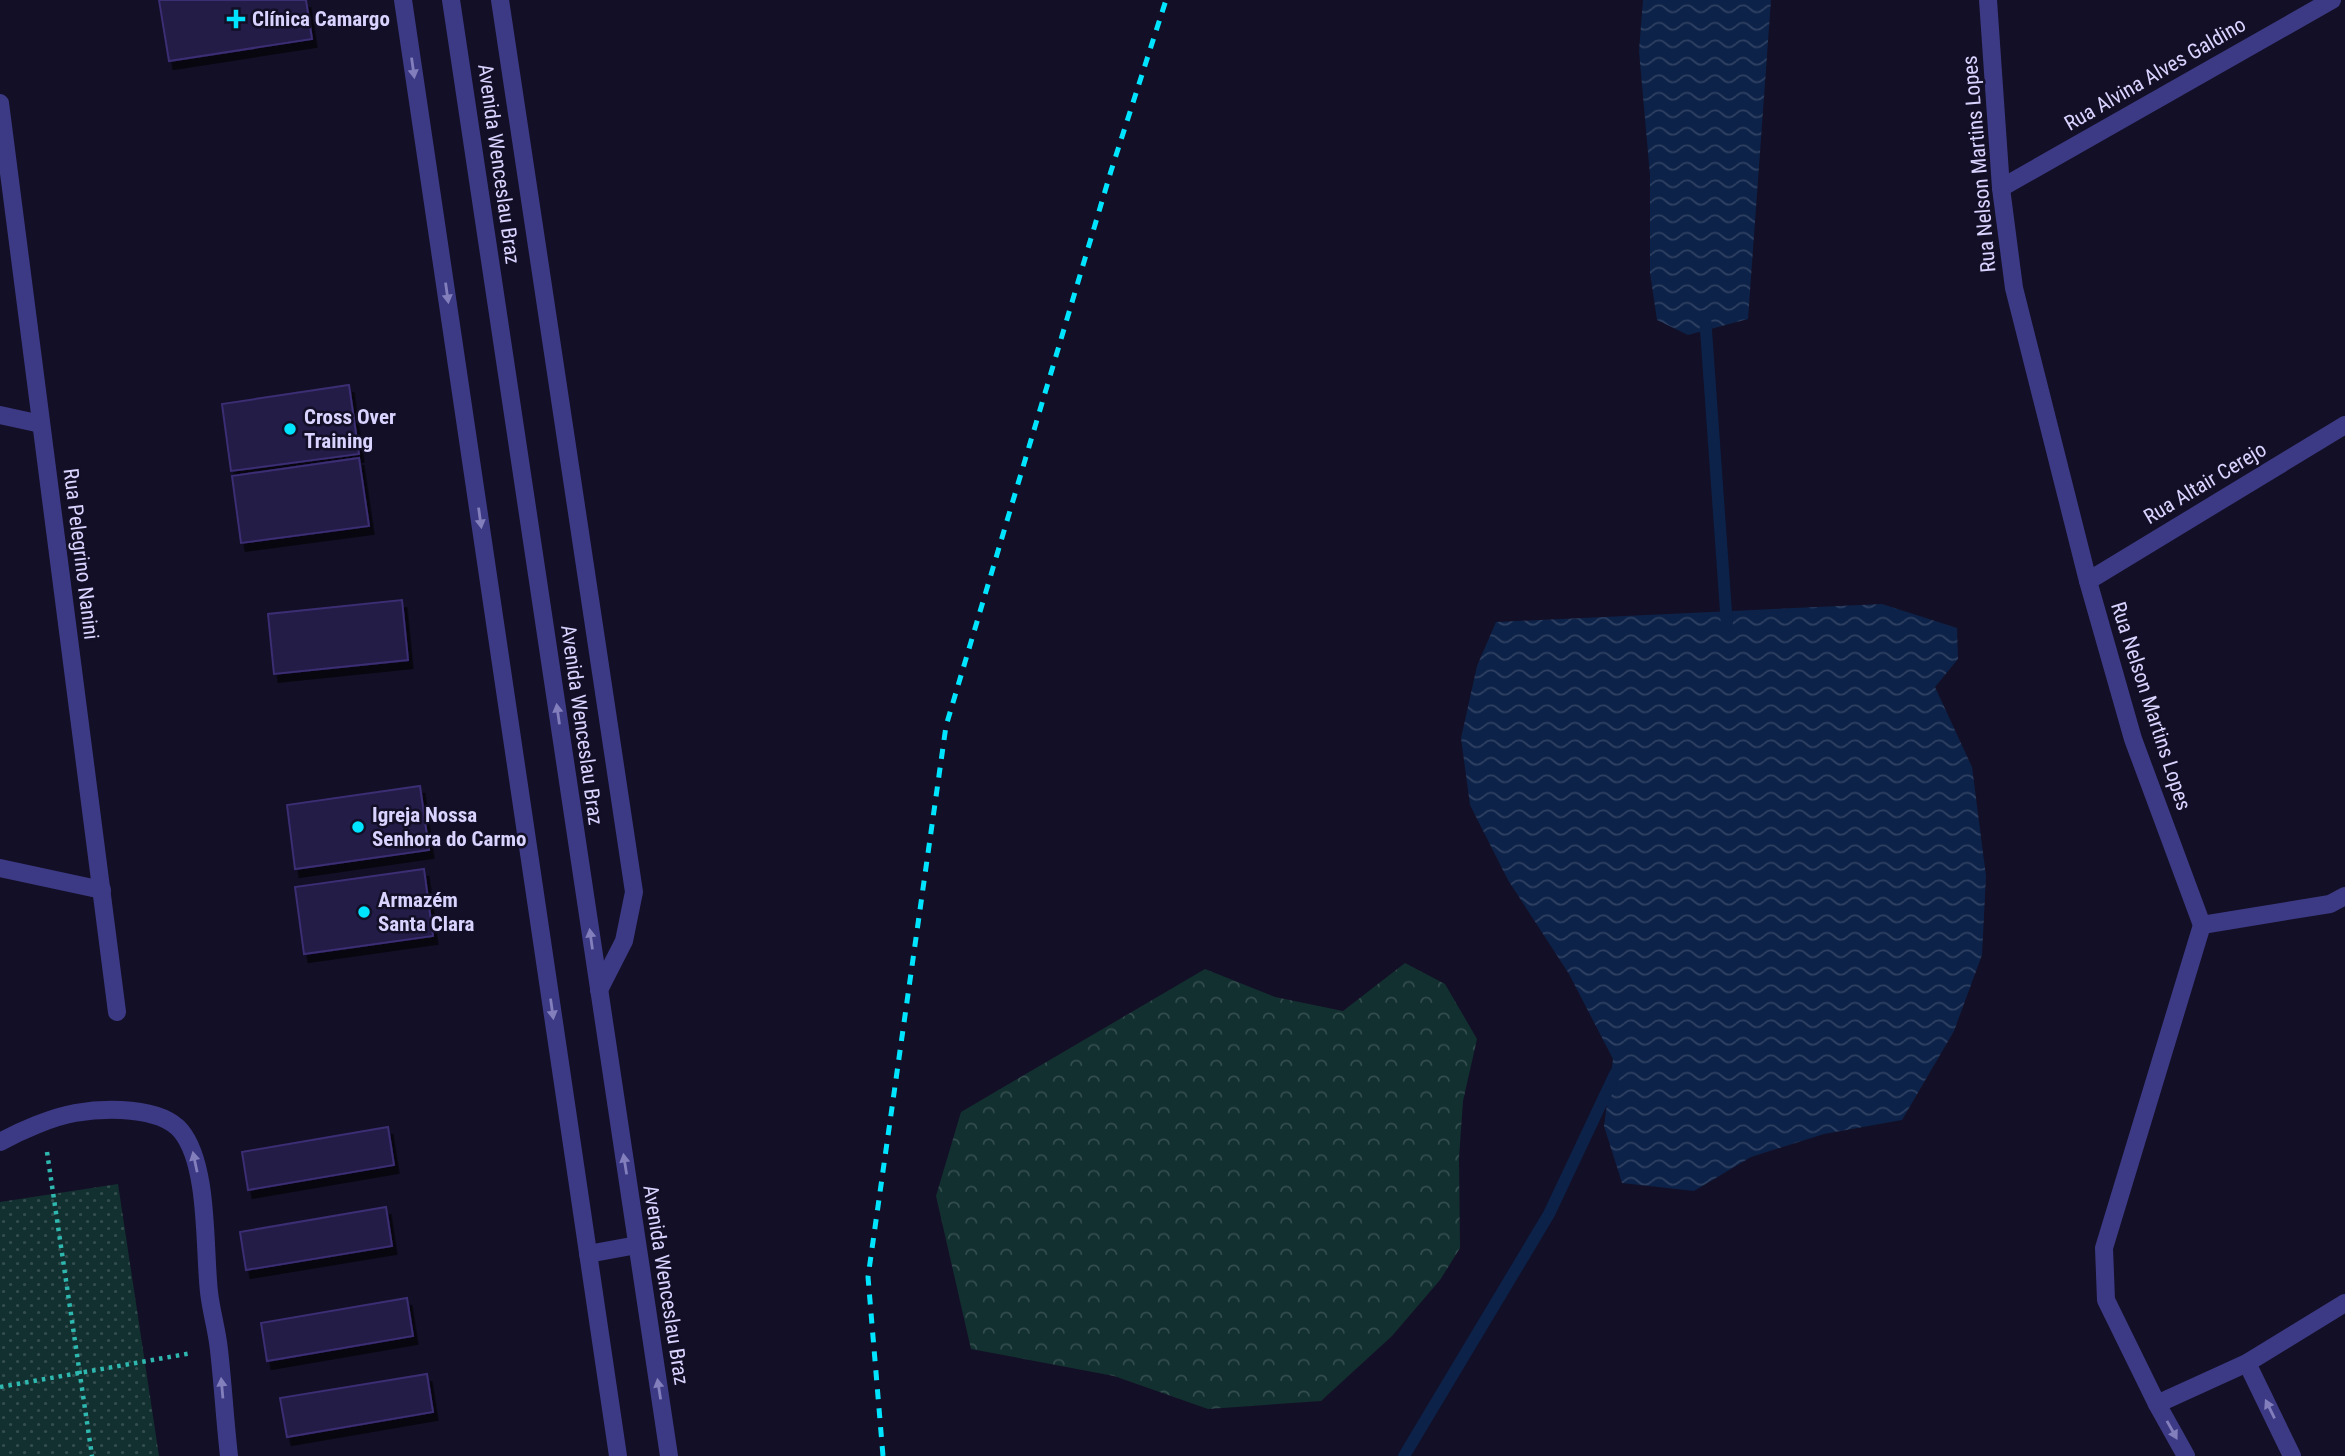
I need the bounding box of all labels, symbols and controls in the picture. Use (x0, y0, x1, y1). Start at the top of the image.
place label: Clínica Camargo (252, 7, 390, 31)
marker: Clínica Camargo (226, 9, 246, 29)
street label: Rua Alvina Alves Galdino (2060, 12, 2250, 136)
street label: Rua Nelson Martins Lopes (1958, 55, 2000, 273)
one-way arrow (408, 57, 419, 79)
street label: Avenida Wenceslau Braz (473, 62, 525, 266)
one-way arrow (441, 282, 452, 304)
place label: Cross Over Training (304, 405, 396, 453)
marker: Cross Over Training (282, 421, 298, 437)
street label: Rua Altair Cerejo (2139, 437, 2271, 529)
street label: Rua Pelegrino Nanini (59, 467, 103, 641)
one-way arrow (474, 507, 485, 529)
street label: Rua Nelson Martins Lopes (2106, 599, 2196, 813)
street label: Avenida Wenceslau Braz (556, 623, 608, 827)
one-way arrow (552, 702, 563, 724)
place label: Igreja Nossa Senhora do Carmo (372, 803, 526, 851)
marker: Igreja Nossa Senhora do Carmo (350, 819, 366, 835)
place label: Armazém Santa Clara (378, 888, 475, 936)
marker: Armazém Santa Clara (356, 904, 372, 920)
one-way arrow (586, 927, 597, 949)
one-way arrow (547, 999, 558, 1021)
one-way arrow (190, 1151, 201, 1173)
one-way arrow (619, 1152, 630, 1174)
street label: Avenida Wenceslau Braz (638, 1183, 694, 1387)
one-way arrow (217, 1377, 228, 1399)
one-way arrow (653, 1377, 664, 1399)
one-way arrow (2264, 1399, 2275, 1419)
one-way arrow (2166, 1420, 2178, 1439)

